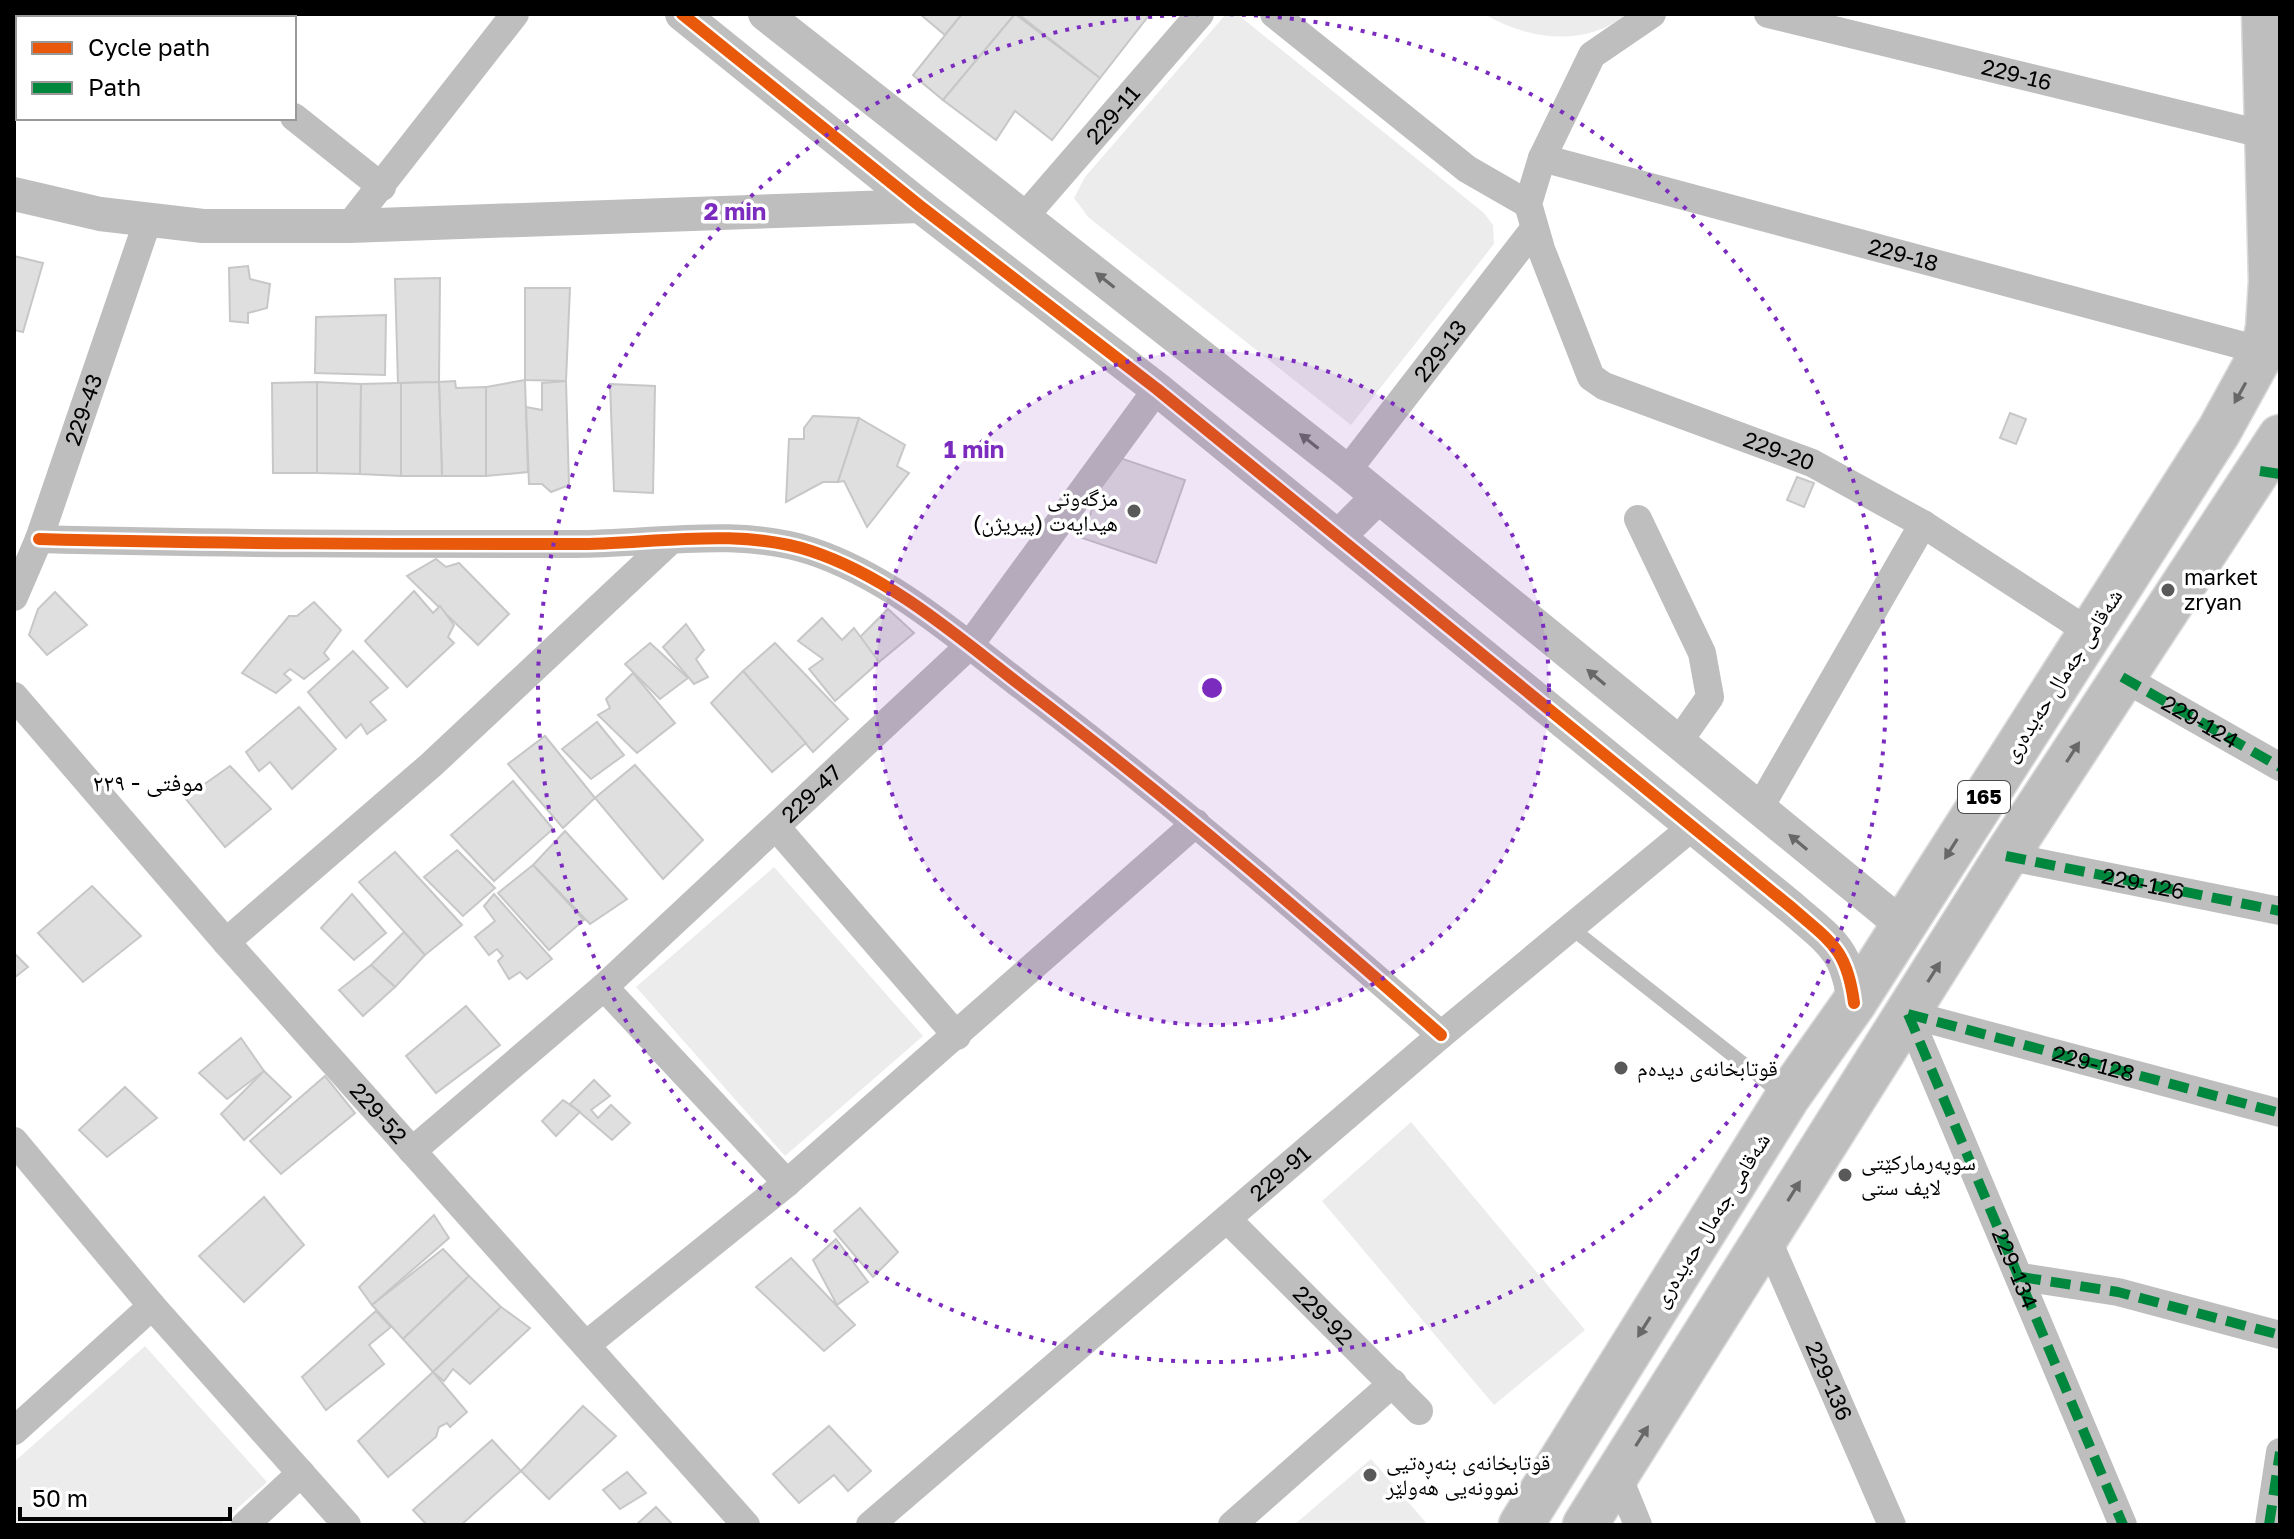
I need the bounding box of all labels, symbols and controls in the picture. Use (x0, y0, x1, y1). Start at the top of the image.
legend (16, 16, 296, 120)
text: Cycle path (88, 32, 210, 61)
street label: 229-16 (1979, 52, 2055, 95)
text: Path (88, 72, 141, 101)
street label: 229-11 (1080, 79, 1145, 149)
text: 2 min (704, 196, 766, 225)
street label: 229-18 (1865, 232, 1941, 276)
one-way arrow (1095, 272, 1115, 288)
street label: 229-13 (1407, 314, 1472, 387)
street label: 229-43 (58, 370, 107, 448)
one-way arrow (2233, 382, 2246, 405)
street label: 229-20 (1740, 425, 1818, 476)
one-way arrow (1299, 433, 1319, 450)
text: 1 min (944, 434, 1004, 463)
place label: مزگه‌وتی هیدایه‌ت (پیریژن) (973, 484, 1118, 537)
marker: مزگه‌وتی هیدایه‌ت (پیریژن) (1125, 502, 1143, 520)
place label: market zryan (2184, 563, 2258, 615)
marker: market zryan (2159, 581, 2177, 599)
street label: شەقامی جەمال حەیدەری (1996, 583, 2128, 767)
one-way arrow (1586, 669, 1606, 686)
centre of rings (1198, 674, 1226, 702)
street label: 229-124 (2157, 689, 2244, 754)
one-way arrow (2065, 742, 2080, 763)
street label: 229-47 (775, 759, 846, 828)
district label: موفتی - ٢٢٩ (93, 767, 203, 797)
road number: 165 (1958, 781, 2010, 813)
one-way arrow (1788, 834, 1808, 851)
one-way arrow (1944, 838, 1958, 860)
street label: 229-126 (2100, 862, 2187, 905)
one-way arrow (1926, 961, 1940, 983)
street label: 229-128 (2050, 1039, 2138, 1087)
place label: قوتابخانەی دیدەم (1637, 1054, 1778, 1083)
marker: قوتابخانەی دیدەم (1612, 1059, 1630, 1077)
street label: 229-52 (345, 1077, 413, 1149)
street label: شەقامی جەمال حەیدەری (1646, 1127, 1776, 1313)
street label: 229-91 (1244, 1139, 1316, 1206)
place label: سوپەرمارکێتی لایف ستی (1861, 1148, 1976, 1201)
marker: سوپەرمارکێتی لایف ستی (1836, 1166, 1854, 1184)
one-way arrow (1787, 1181, 1802, 1202)
street label: 229-134 (1987, 1224, 2044, 1312)
street label: 229-92 (1288, 1279, 1359, 1350)
one-way arrow (1637, 1317, 1652, 1338)
street label: 229-136 (1800, 1337, 1859, 1425)
one-way arrow (1635, 1425, 1649, 1447)
place label: قوتابخانەی بنەڕەتیی نموونەیی هەولێر (1385, 1448, 1550, 1501)
marker: قوتابخانەی بنەڕەتیی نموونەیی هەولێر (1361, 1466, 1379, 1484)
scale bar (20, 1471, 230, 1521)
text: 50 m (32, 1483, 88, 1512)

